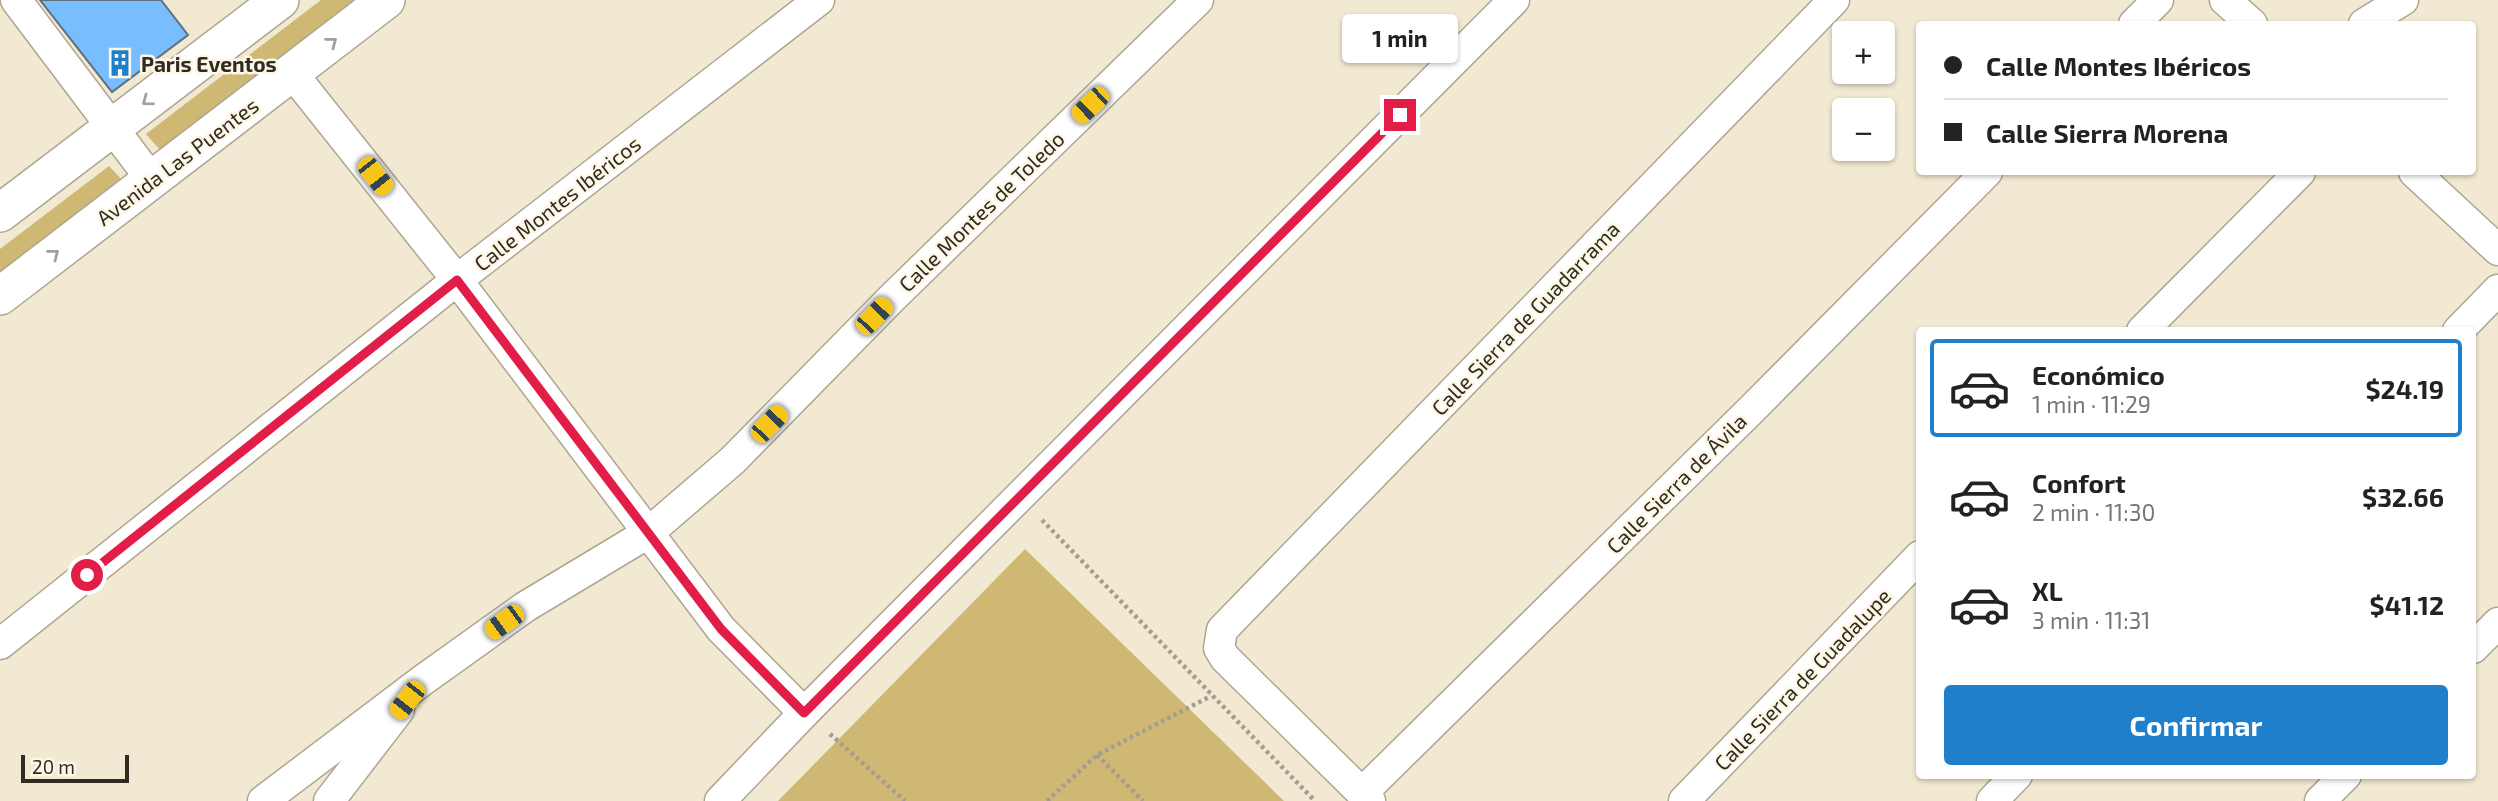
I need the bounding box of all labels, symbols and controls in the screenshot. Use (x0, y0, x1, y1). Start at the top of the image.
callout: 1 min (1342, 13, 1458, 62)
map controls (1832, 21, 1895, 161)
button: + (1832, 21, 1895, 84)
text: 1 min (1372, 24, 1428, 52)
one-way arrow (325, 37, 337, 50)
building icon: Paris Eventos (105, 48, 135, 78)
text: Calle Montes Ibéricos (1986, 50, 2251, 81)
place label: Paris Eventos (141, 51, 277, 76)
car (1068, 83, 1113, 127)
street label: Avenida Las Puentes (91, 92, 263, 230)
one-way arrow (143, 92, 155, 105)
button: − (1832, 98, 1895, 161)
route end (1384, 99, 1416, 131)
text: Calle Sierra Morena (1986, 117, 2228, 148)
street label: Calle Montes de Toledo (893, 126, 1069, 296)
street label: Calle Montes Ibéricos (469, 130, 645, 276)
car (354, 153, 397, 199)
street label: Calle Sierra de Guadarrama (1426, 216, 1624, 420)
one-way arrow (46, 250, 59, 263)
car (852, 294, 897, 338)
icon: car (1948, 357, 2011, 420)
text: Económico (2032, 359, 2165, 390)
text: $24.19 (2365, 373, 2444, 404)
text: 1 min · 11:29 (2032, 390, 2151, 418)
car (747, 402, 792, 446)
street label: Calle Sierra de Ávila (1601, 408, 1751, 558)
icon: car (1948, 465, 2011, 528)
text: Confort (2032, 467, 2126, 498)
text: $32.66 (2362, 481, 2444, 512)
text: 2 min · 11:30 (2032, 498, 2155, 526)
route start (71, 559, 103, 591)
icon: car (1948, 573, 2011, 636)
text: XL (2032, 575, 2063, 606)
street label: Calle Sierra de Guadalupe (1709, 583, 1895, 775)
text: $41.12 (2370, 589, 2444, 620)
car (481, 601, 528, 643)
text: 3 min · 11:31 (2032, 606, 2151, 634)
car (386, 677, 429, 723)
button: Confirmar (1944, 685, 2448, 765)
scale bar (21, 752, 130, 784)
text: 20 m (32, 755, 75, 778)

